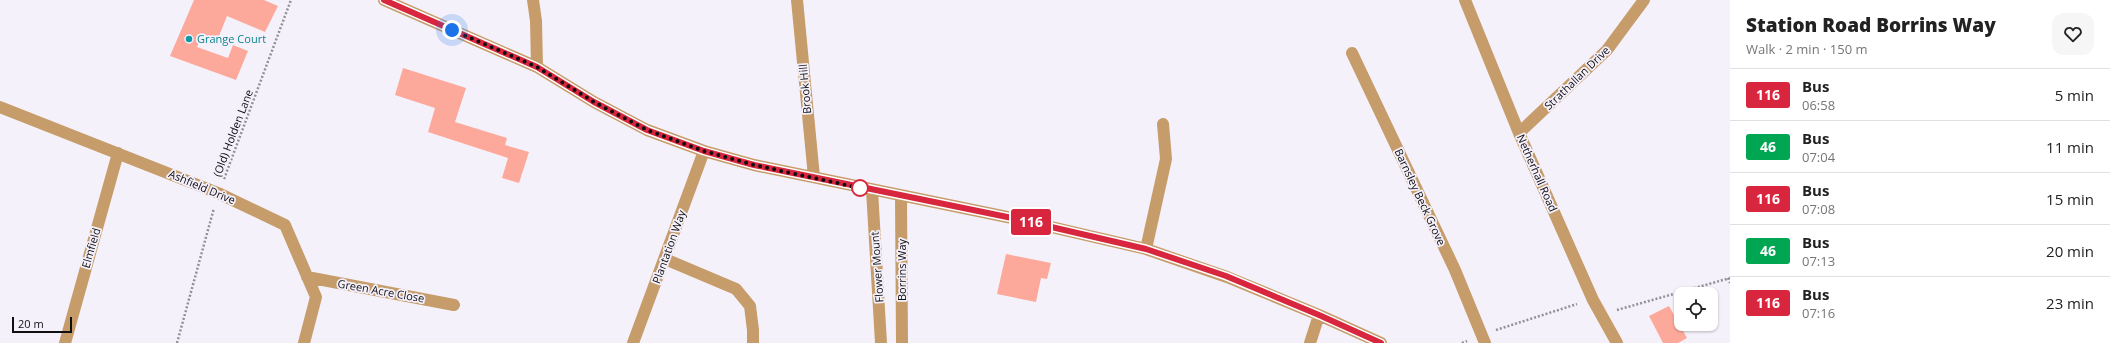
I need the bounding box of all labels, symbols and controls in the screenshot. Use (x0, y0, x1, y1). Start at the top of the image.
text: Station Road Borrins Way (1746, 12, 1996, 38)
button: heart (2052, 13, 2094, 55)
your location (442, 20, 462, 40)
place label: Grange Court (197, 31, 266, 46)
marker: Grange Court (184, 34, 194, 44)
text: Walk · 2 min · 150 m (1746, 40, 1868, 58)
street label: Strathallan Drive (1541, 43, 1613, 113)
street label: Brook Hill (795, 64, 814, 115)
text: Bus (1802, 76, 1829, 96)
text: 116 (1756, 85, 1780, 104)
text: 5 min (2055, 85, 2094, 105)
street label: (Old) Holden Lane (209, 87, 256, 179)
text: 06:58 (1802, 96, 1835, 114)
text: Bus (1802, 128, 1829, 148)
street label: Netherhall Road (1514, 132, 1561, 214)
text: 46 (1760, 137, 1776, 156)
text: 11 min (2046, 137, 2094, 157)
street label: Barnsley Beck Grove (1391, 146, 1449, 248)
text: 07:04 (1802, 148, 1835, 166)
street label: Ashfield Drive (167, 166, 238, 207)
unlabelled marker (851, 179, 869, 197)
text: Bus (1802, 180, 1829, 200)
text: 116 (1756, 189, 1780, 208)
text: 15 min (2046, 189, 2094, 209)
text: 07:08 (1802, 200, 1835, 218)
street label: Plantation Way (648, 208, 689, 286)
line badge: 116 (1008, 209, 1054, 235)
text: 116 (1019, 212, 1043, 231)
street label: Elmfield (78, 226, 103, 270)
street label: Flower Mount (867, 231, 886, 303)
text: Bus (1802, 232, 1829, 252)
street label: Borrins Way (894, 238, 909, 301)
text: 46 (1760, 241, 1776, 260)
text: 20 min (2046, 241, 2094, 261)
text: 07:13 (1802, 252, 1835, 270)
street label: Green Acre Close (336, 275, 426, 306)
text: Bus (1802, 284, 1829, 304)
map controls (1674, 287, 1718, 331)
button: locate (1674, 287, 1718, 331)
text: 116 (1756, 293, 1780, 312)
text: 23 min (2046, 293, 2094, 313)
text: 07:16 (1802, 304, 1835, 322)
scale bar (12, 315, 72, 334)
text: 20 m (18, 316, 44, 331)

